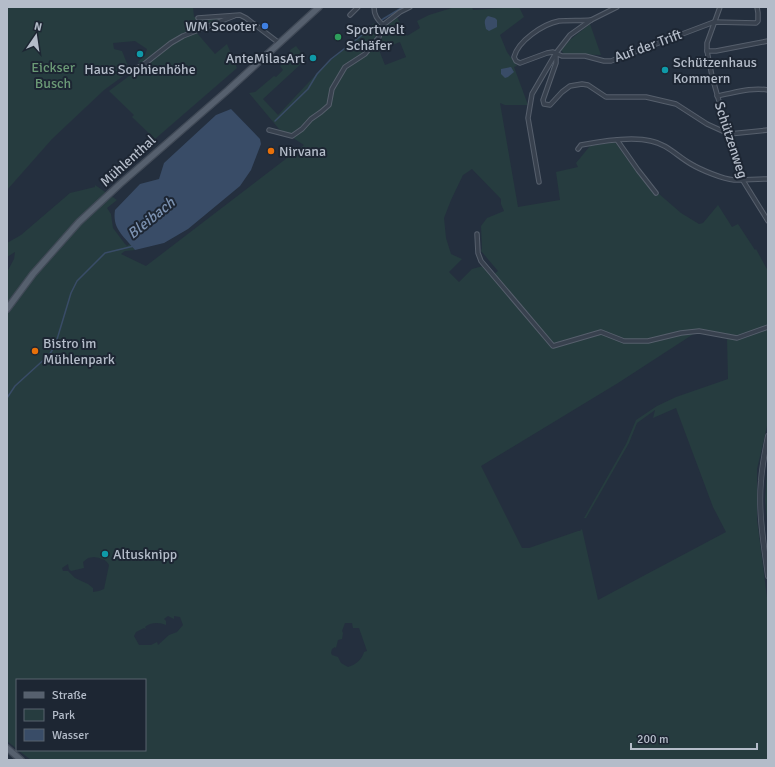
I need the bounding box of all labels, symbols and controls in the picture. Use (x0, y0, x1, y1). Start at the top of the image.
north arrow (16, 16, 56, 56)
place label: WM Scooter (185, 18, 258, 35)
text: N (33, 20, 43, 34)
marker: WM Scooter (260, 21, 270, 31)
place label: Sportwelt Schäfer (346, 21, 405, 54)
street label: Auf der Trift (612, 26, 684, 66)
marker: Sportwelt Schäfer (333, 32, 343, 42)
marker: Haus Sophienhöhe (135, 49, 145, 59)
place label: AnteMilasArt (226, 50, 305, 67)
marker: AnteMilasArt (308, 53, 318, 63)
place label: Schützenhaus Kommern (673, 54, 757, 87)
park label: Eickser Busch (31, 59, 76, 92)
place label: Haus Sophienhöhe (84, 61, 196, 78)
marker: Schützenhaus Kommern (660, 65, 670, 75)
street label: Schützenweg (711, 100, 751, 180)
street label: Mühlenthal (97, 132, 159, 190)
place label: Nirvana (279, 143, 326, 160)
marker: Nirvana (266, 146, 276, 156)
water label: Bleibach (124, 193, 179, 242)
place label: Bistro im Mühlenpark (43, 335, 115, 368)
marker: Bistro im Mühlenpark (30, 346, 40, 356)
place label: Altusknipp (113, 546, 177, 563)
marker: Altusknipp (100, 549, 110, 559)
legend (16, 679, 146, 751)
text: Straße (52, 688, 87, 703)
text: Park (52, 708, 75, 723)
scale bar (631, 725, 757, 751)
text: Wasser (52, 728, 89, 743)
text: 200 m (637, 732, 669, 747)

